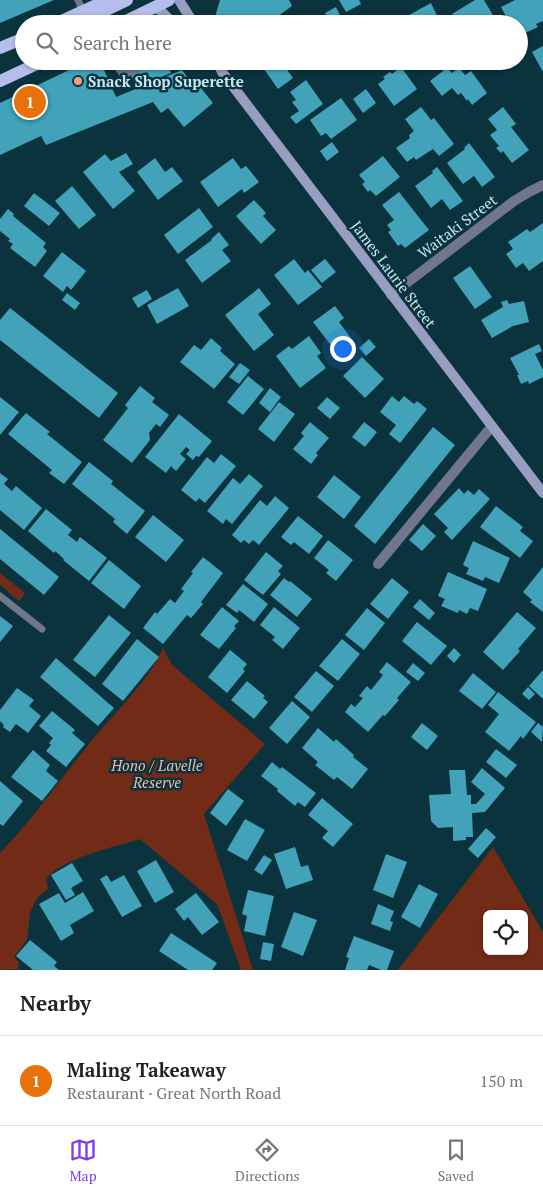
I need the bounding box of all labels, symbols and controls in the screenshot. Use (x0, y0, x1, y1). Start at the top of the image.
search box (15, 15, 528, 70)
icon: search (33, 29, 61, 57)
text: Search here (73, 30, 172, 55)
place label: Snack Shop Superette (88, 71, 244, 91)
marker: Snack Shop Superette (72, 75, 84, 87)
pin: 1 (14, 83, 46, 121)
street label: Waitaki Street (413, 189, 501, 262)
street label: James Laurie Street (347, 216, 441, 332)
your location (330, 336, 356, 362)
park label: Hono / Lavelle Reserve (110, 755, 203, 792)
map controls (483, 910, 528, 955)
button: locate (483, 910, 528, 955)
text: Nearby (20, 989, 91, 1017)
text: Maling Takeaway (67, 1057, 226, 1082)
text: 1 (31, 1070, 41, 1092)
text: 150 m (480, 1070, 523, 1092)
text: Restaurant · Great North Road (67, 1082, 281, 1104)
tab: Map (69, 1136, 97, 1185)
tab: Directions (235, 1136, 300, 1185)
tab: Saved (438, 1136, 474, 1185)

